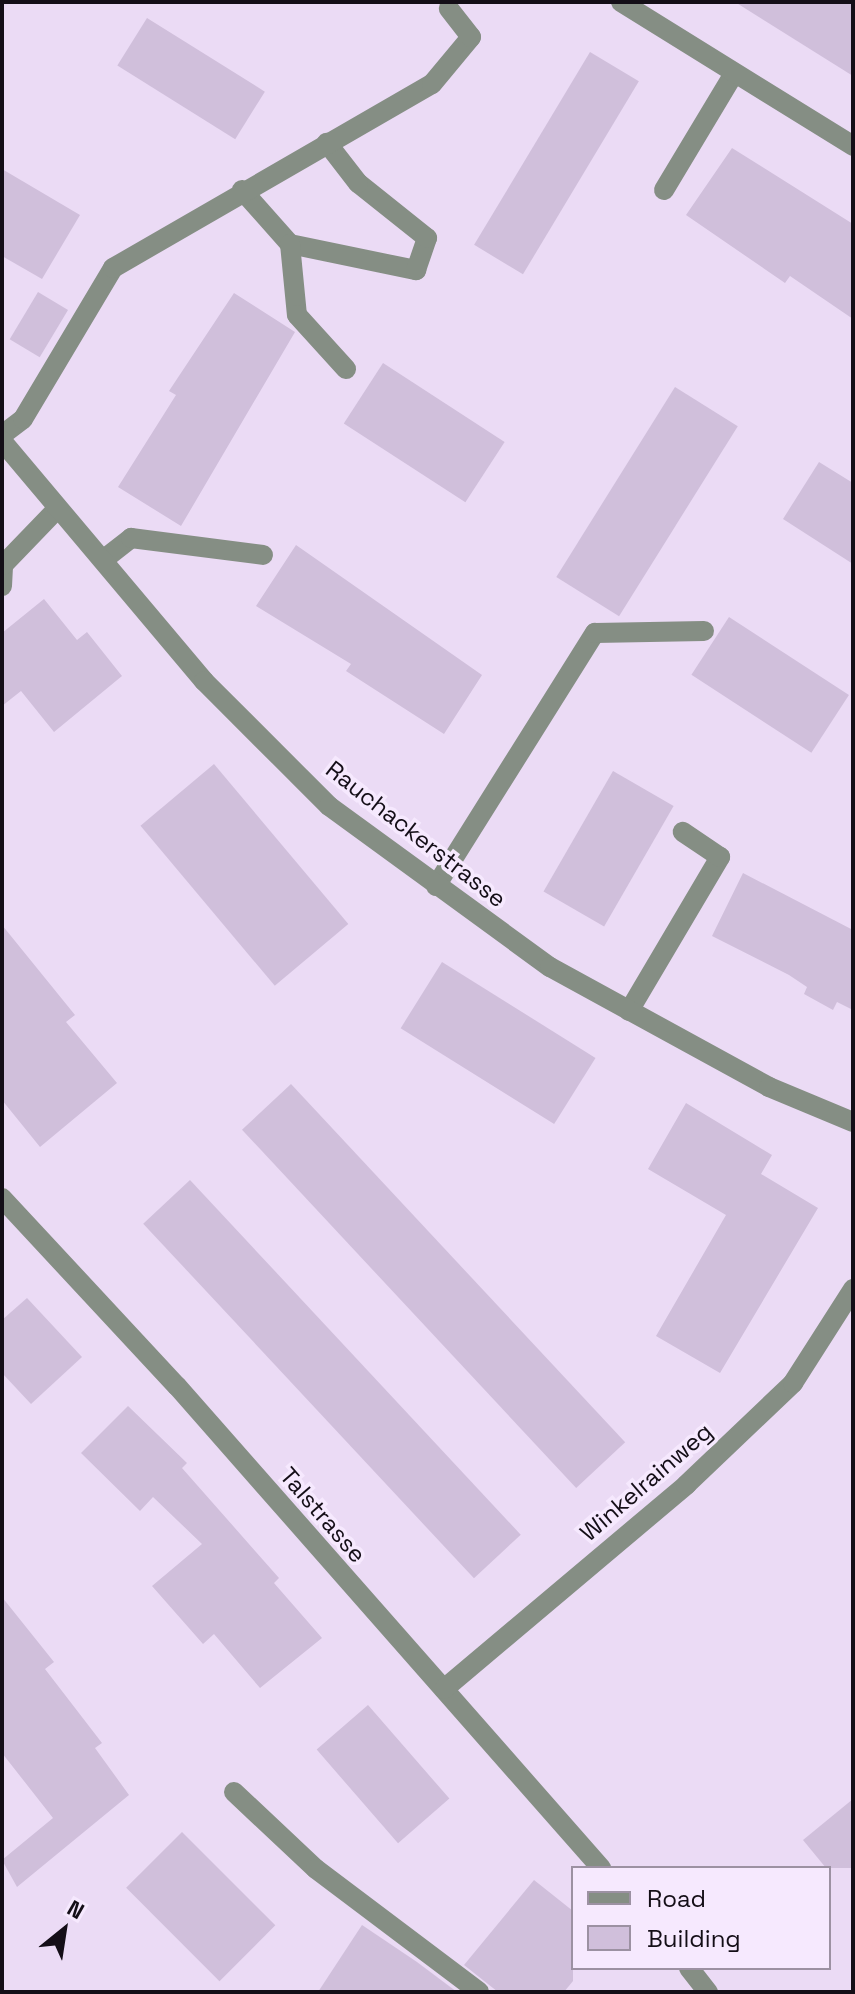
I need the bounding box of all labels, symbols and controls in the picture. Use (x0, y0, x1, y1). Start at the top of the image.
street label: Rauchackerstrasse (320, 755, 512, 913)
street label: Winkelrainweg (574, 1417, 718, 1547)
street label: Talstrasse (274, 1461, 372, 1569)
legend (571, 1866, 831, 1970)
text: Road (647, 1883, 706, 1914)
north arrow (24, 1890, 104, 1970)
text: N (63, 1893, 89, 1925)
text: Building (647, 1923, 741, 1954)

